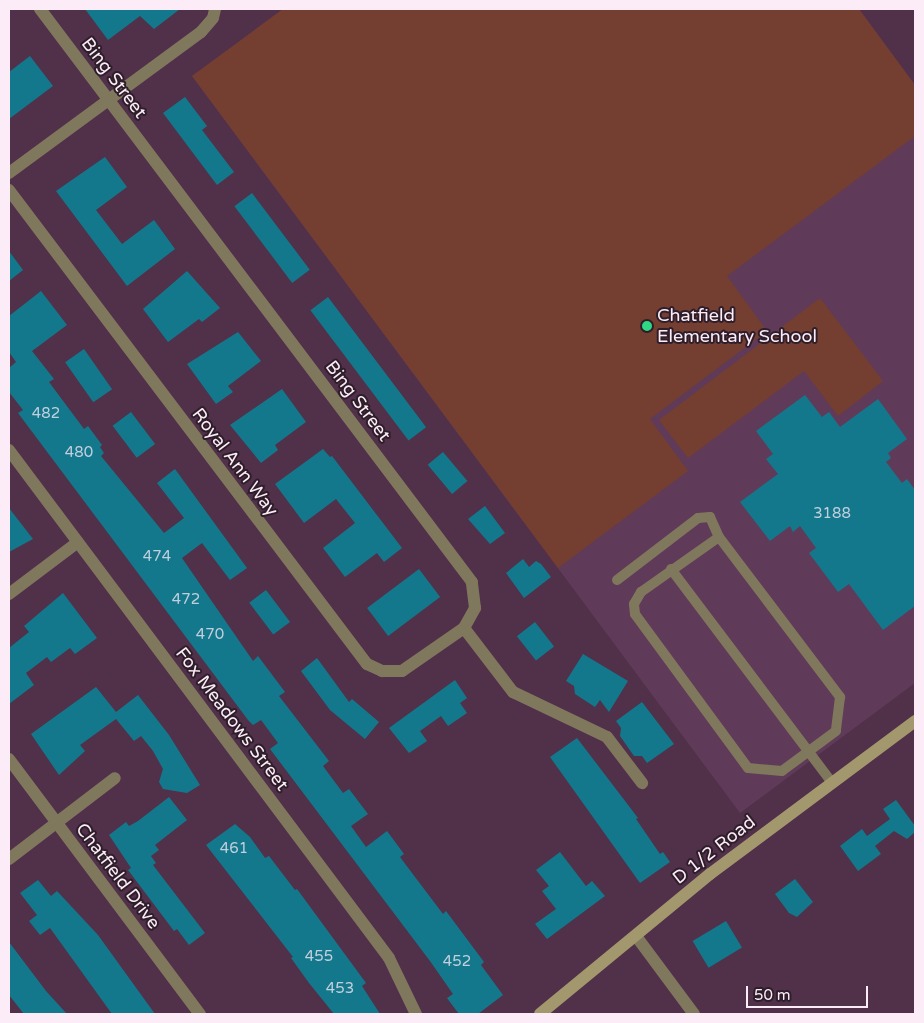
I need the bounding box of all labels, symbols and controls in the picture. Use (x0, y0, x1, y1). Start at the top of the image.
street label: Bing Street (77, 33, 151, 123)
place label: Chatfield Elementary School (657, 305, 817, 348)
marker: Chatfield Elementary School (641, 320, 653, 332)
street label: Bing Street (321, 356, 395, 446)
street label: Royal Ann Way (187, 404, 283, 520)
house number: 482 (32, 405, 60, 423)
house number: 480 (65, 444, 93, 462)
house number: 3188 (813, 505, 851, 523)
house number: 474 (143, 548, 171, 566)
house number: 472 (172, 591, 200, 609)
house number: 470 (196, 626, 224, 644)
street label: Fox Meadows Street (171, 643, 293, 795)
street label: D 1/2 Road (668, 811, 760, 889)
street label: Chatfield Drive (71, 819, 165, 933)
house number: 461 (220, 840, 248, 858)
house number: 455 (305, 948, 333, 966)
house number: 452 (443, 953, 471, 971)
scale bar (749, 976, 872, 1008)
house number: 453 (326, 980, 354, 998)
text: 50 m (754, 986, 791, 1004)

